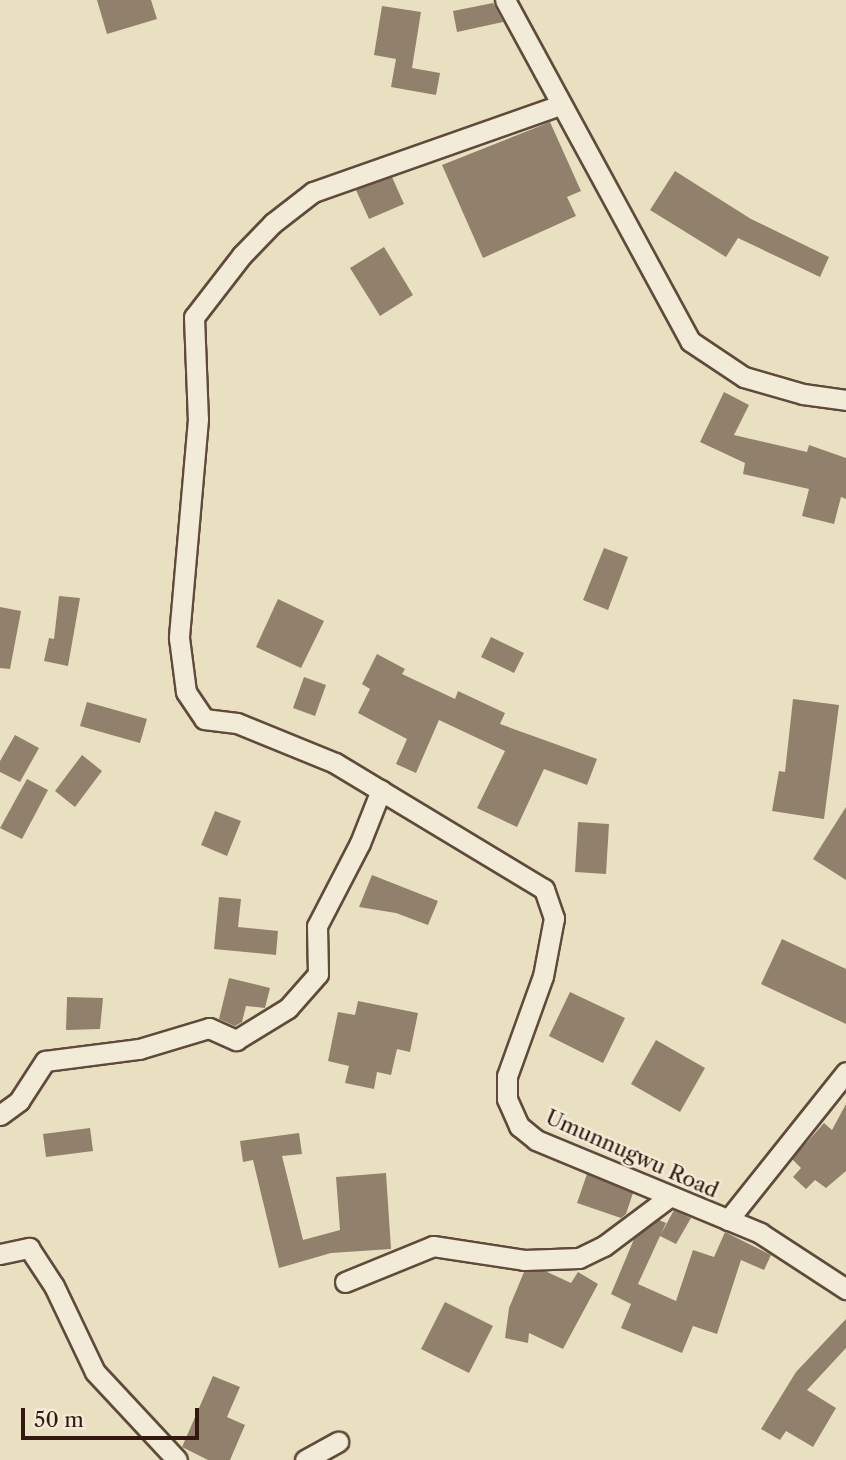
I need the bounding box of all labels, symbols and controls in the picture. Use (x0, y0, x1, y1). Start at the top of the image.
street label: Umunnugwu Road (542, 1105, 722, 1203)
scale bar (24, 1394, 203, 1438)
text: 50 m (34, 1407, 84, 1432)

